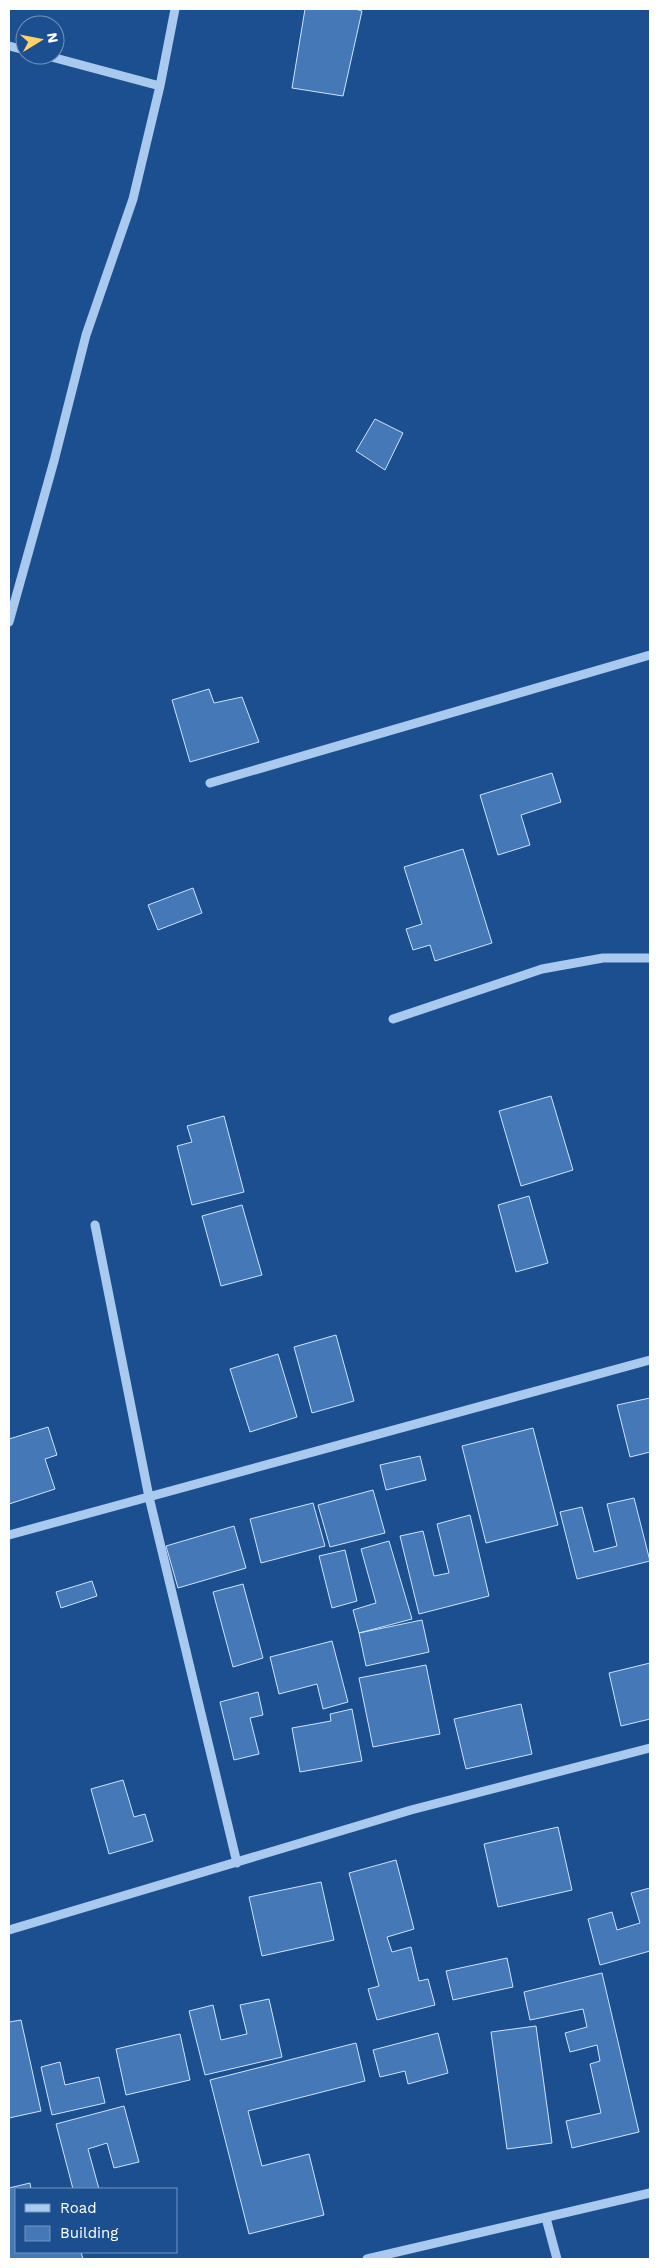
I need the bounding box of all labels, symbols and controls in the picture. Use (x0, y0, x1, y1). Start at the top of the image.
north arrow (15, 15, 65, 65)
text: N (44, 31, 62, 44)
legend (15, 2188, 178, 2253)
text: Road (60, 2199, 97, 2217)
text: Building (60, 2224, 118, 2242)

